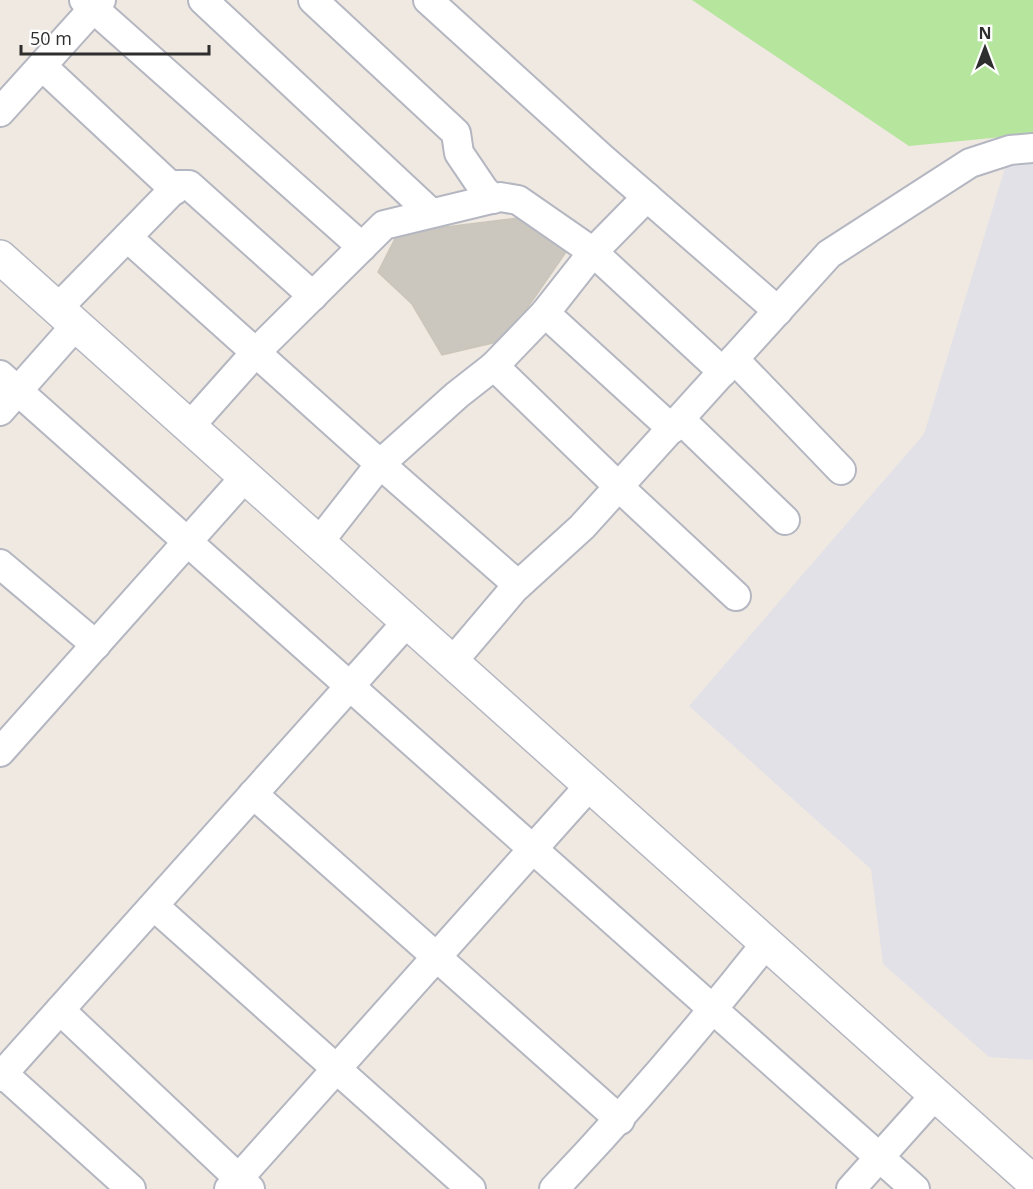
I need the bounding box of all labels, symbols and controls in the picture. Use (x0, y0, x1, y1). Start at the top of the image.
scale bar (21, 18, 208, 56)
north arrow (955, 18, 1015, 78)
text: N (978, 22, 992, 44)
text: 50 m (30, 26, 72, 50)

